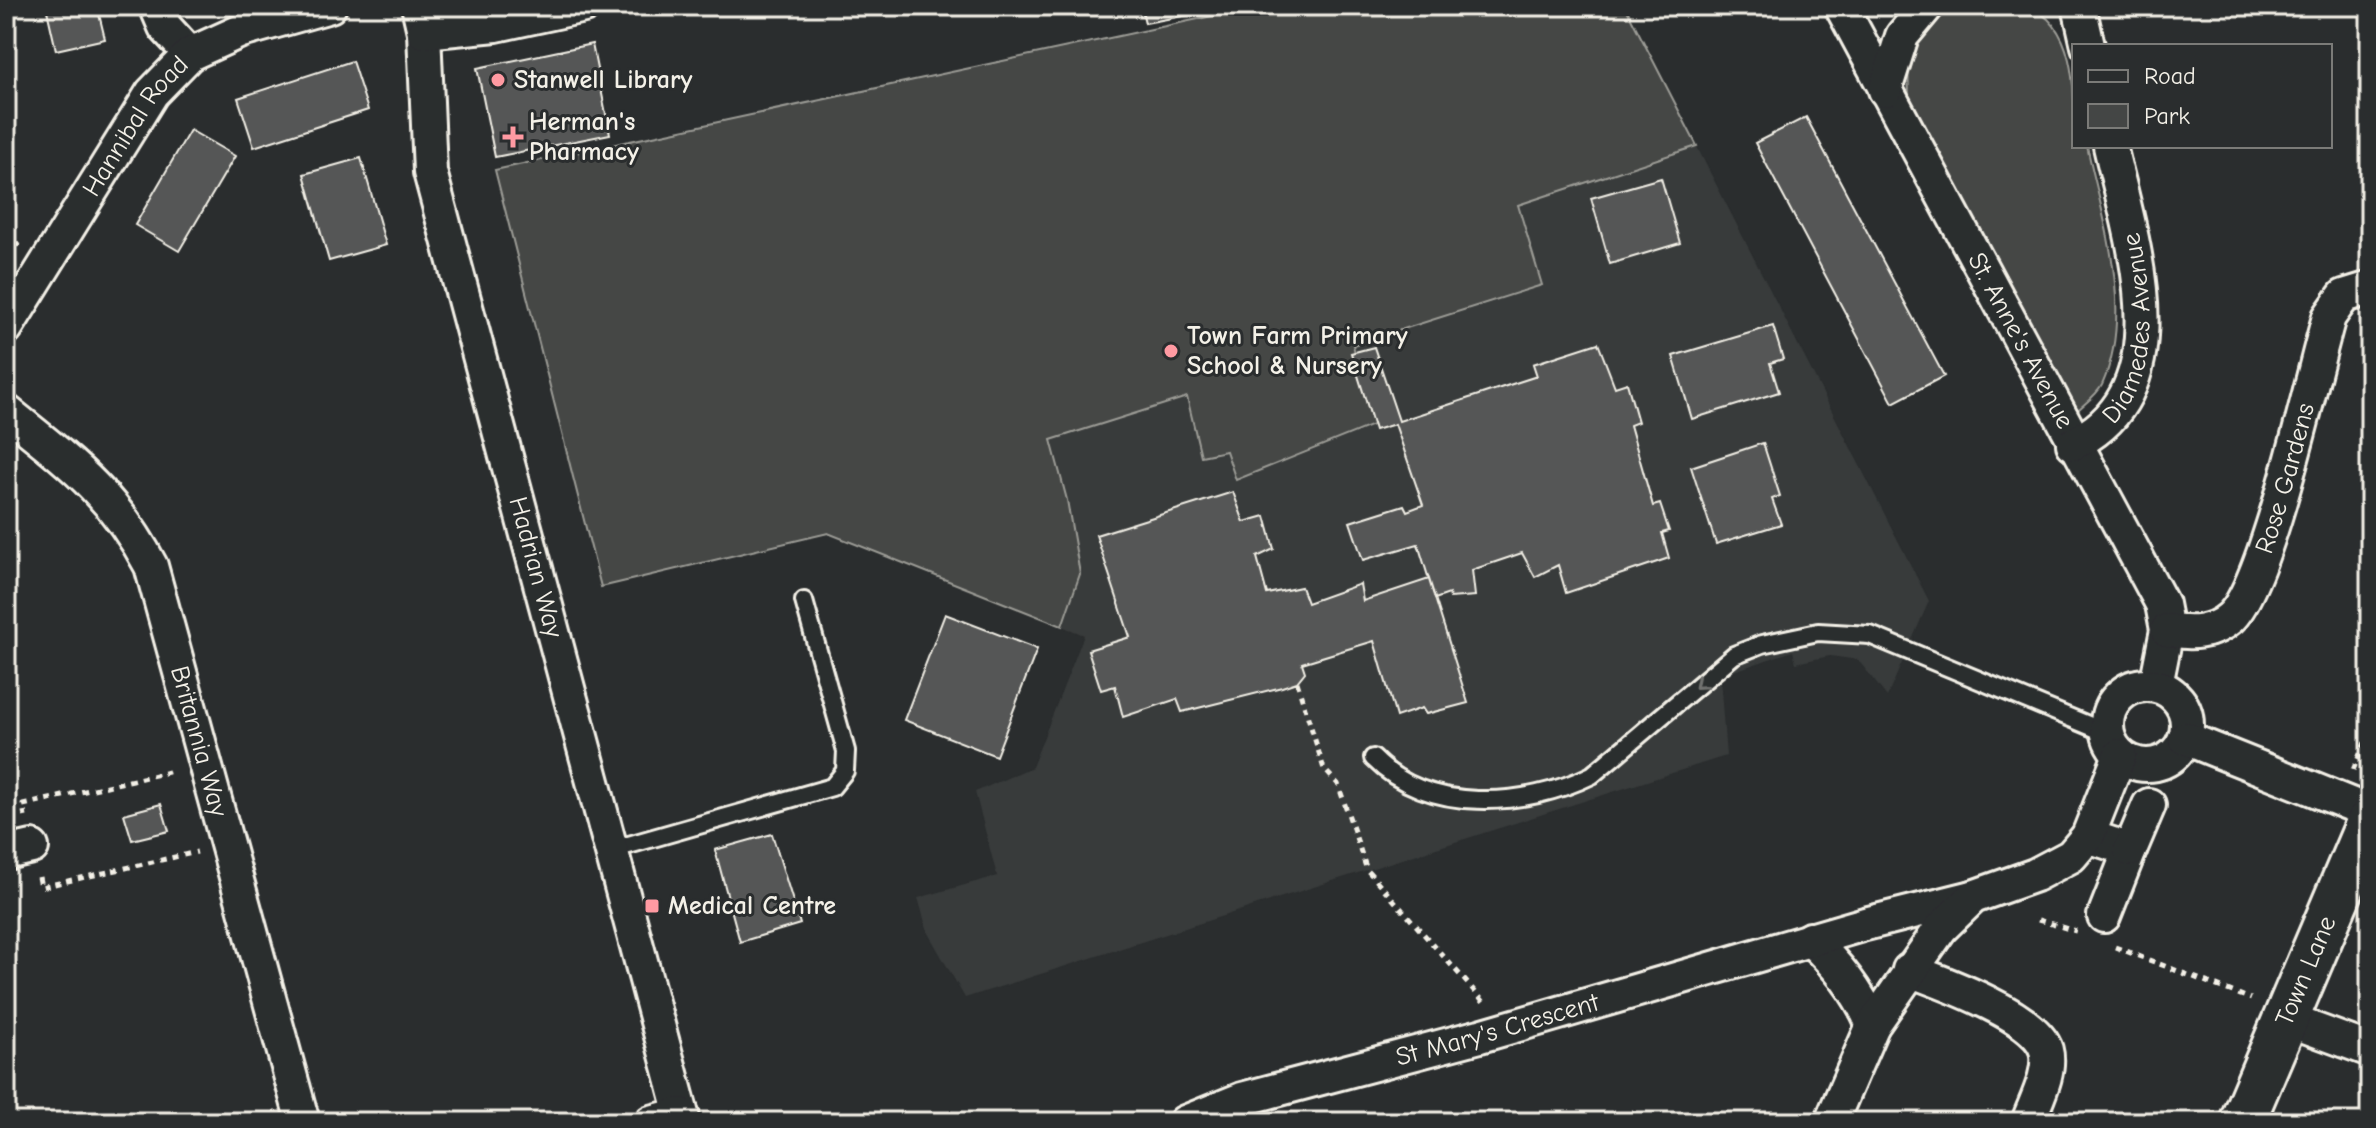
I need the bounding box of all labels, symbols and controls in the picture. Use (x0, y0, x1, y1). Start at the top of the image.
legend (2072, 44, 2332, 148)
street label: Hannibal Road (76, 50, 195, 202)
text: Road (2144, 62, 2196, 90)
place label: Stanwell Library (514, 65, 693, 95)
marker: Stanwell Library (489, 71, 507, 89)
text: Park (2144, 102, 2190, 130)
place label: Herman's Pharmacy (529, 107, 639, 167)
marker: Herman's Pharmacy (504, 128, 522, 146)
street label: Diamedes Avenue (2096, 230, 2157, 430)
street label: St. Anne's Avenue (1961, 248, 2080, 434)
place label: Town Farm Primary School & Nursery (1187, 321, 1408, 381)
marker: Town Farm Primary School & Nursery (1162, 342, 1180, 360)
street label: Rose Gardens (2249, 400, 2321, 557)
street label: Hadrian Way (503, 494, 569, 641)
street label: Britannia Way (164, 663, 234, 820)
one-way arrow (1695, 674, 1709, 689)
place label: Medical Centre (668, 891, 836, 921)
marker: Medical Centre (643, 897, 661, 915)
street label: Town Lane (2269, 911, 2343, 1031)
street label: St Mary's Crescent (1393, 987, 1604, 1073)

